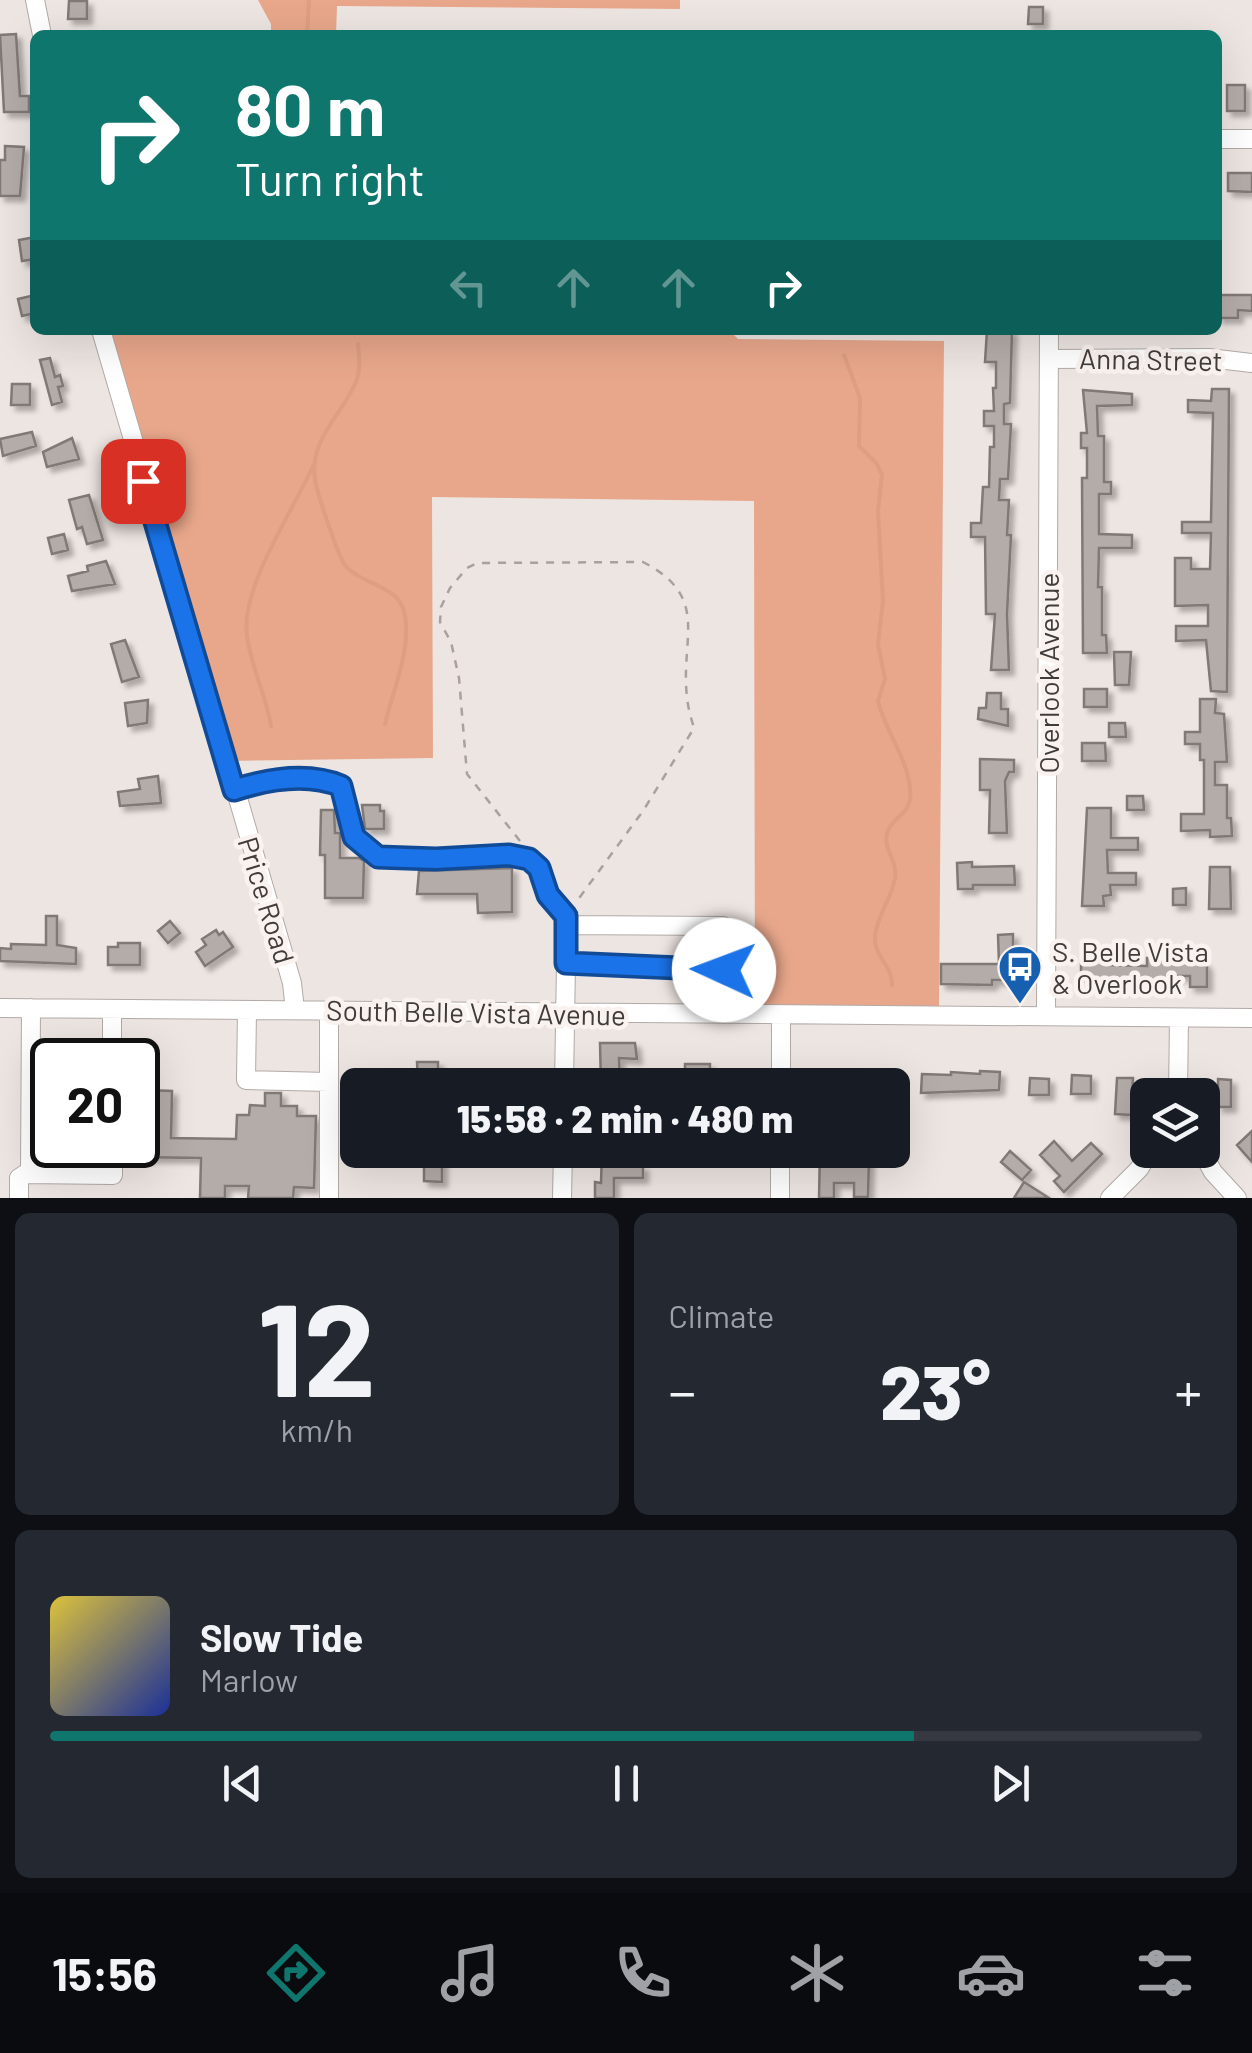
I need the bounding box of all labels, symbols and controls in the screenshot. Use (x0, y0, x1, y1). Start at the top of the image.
text: 80 m (235, 66, 385, 150)
icon: right (70, 70, 200, 200)
text: Turn right (235, 151, 425, 205)
icon: left (441, 260, 496, 315)
icon: ahead (546, 260, 601, 315)
icon: ahead (651, 260, 706, 315)
icon: right (756, 260, 811, 315)
street label: Anna Street (1079, 341, 1223, 377)
pin (101, 439, 186, 524)
icon: arrive (116, 454, 171, 509)
street label: Overlook Avenue (1031, 573, 1065, 773)
street label: Price Road (232, 832, 302, 968)
position arrow (672, 918, 776, 1022)
place label: S. Belle Vista & Overlook (1052, 934, 1209, 1000)
bus stop icon: S. Belle Vista & Overlook (997, 944, 1043, 1005)
street label: South Belle Vista Avenue (326, 992, 626, 1032)
speed limit sign: 20 (30, 1038, 160, 1168)
map controls (1130, 1078, 1220, 1168)
button: layers (1130, 1078, 1220, 1168)
text: 15:58 · 2 min · 480 m (457, 1095, 793, 1141)
text: 12 (257, 1267, 376, 1423)
text: Climate (669, 1296, 774, 1334)
text: 23° (880, 1345, 990, 1435)
text: − (669, 1357, 696, 1423)
text: + (1174, 1357, 1202, 1423)
text: km/h (281, 1410, 353, 1448)
text: Slow Tide (200, 1614, 363, 1660)
text: Marlow (200, 1660, 298, 1698)
icon: previous (215, 1756, 270, 1811)
icon: pause (599, 1756, 654, 1811)
icon: next (983, 1756, 1038, 1811)
icon: directions (261, 1938, 331, 2008)
icon: music (435, 1938, 505, 2008)
icon: phone (608, 1938, 678, 2008)
icon: climate (782, 1938, 852, 2008)
icon: car (956, 1938, 1026, 2008)
icon: filters (1130, 1938, 1200, 2008)
text: 15:56 (52, 1946, 157, 2000)

